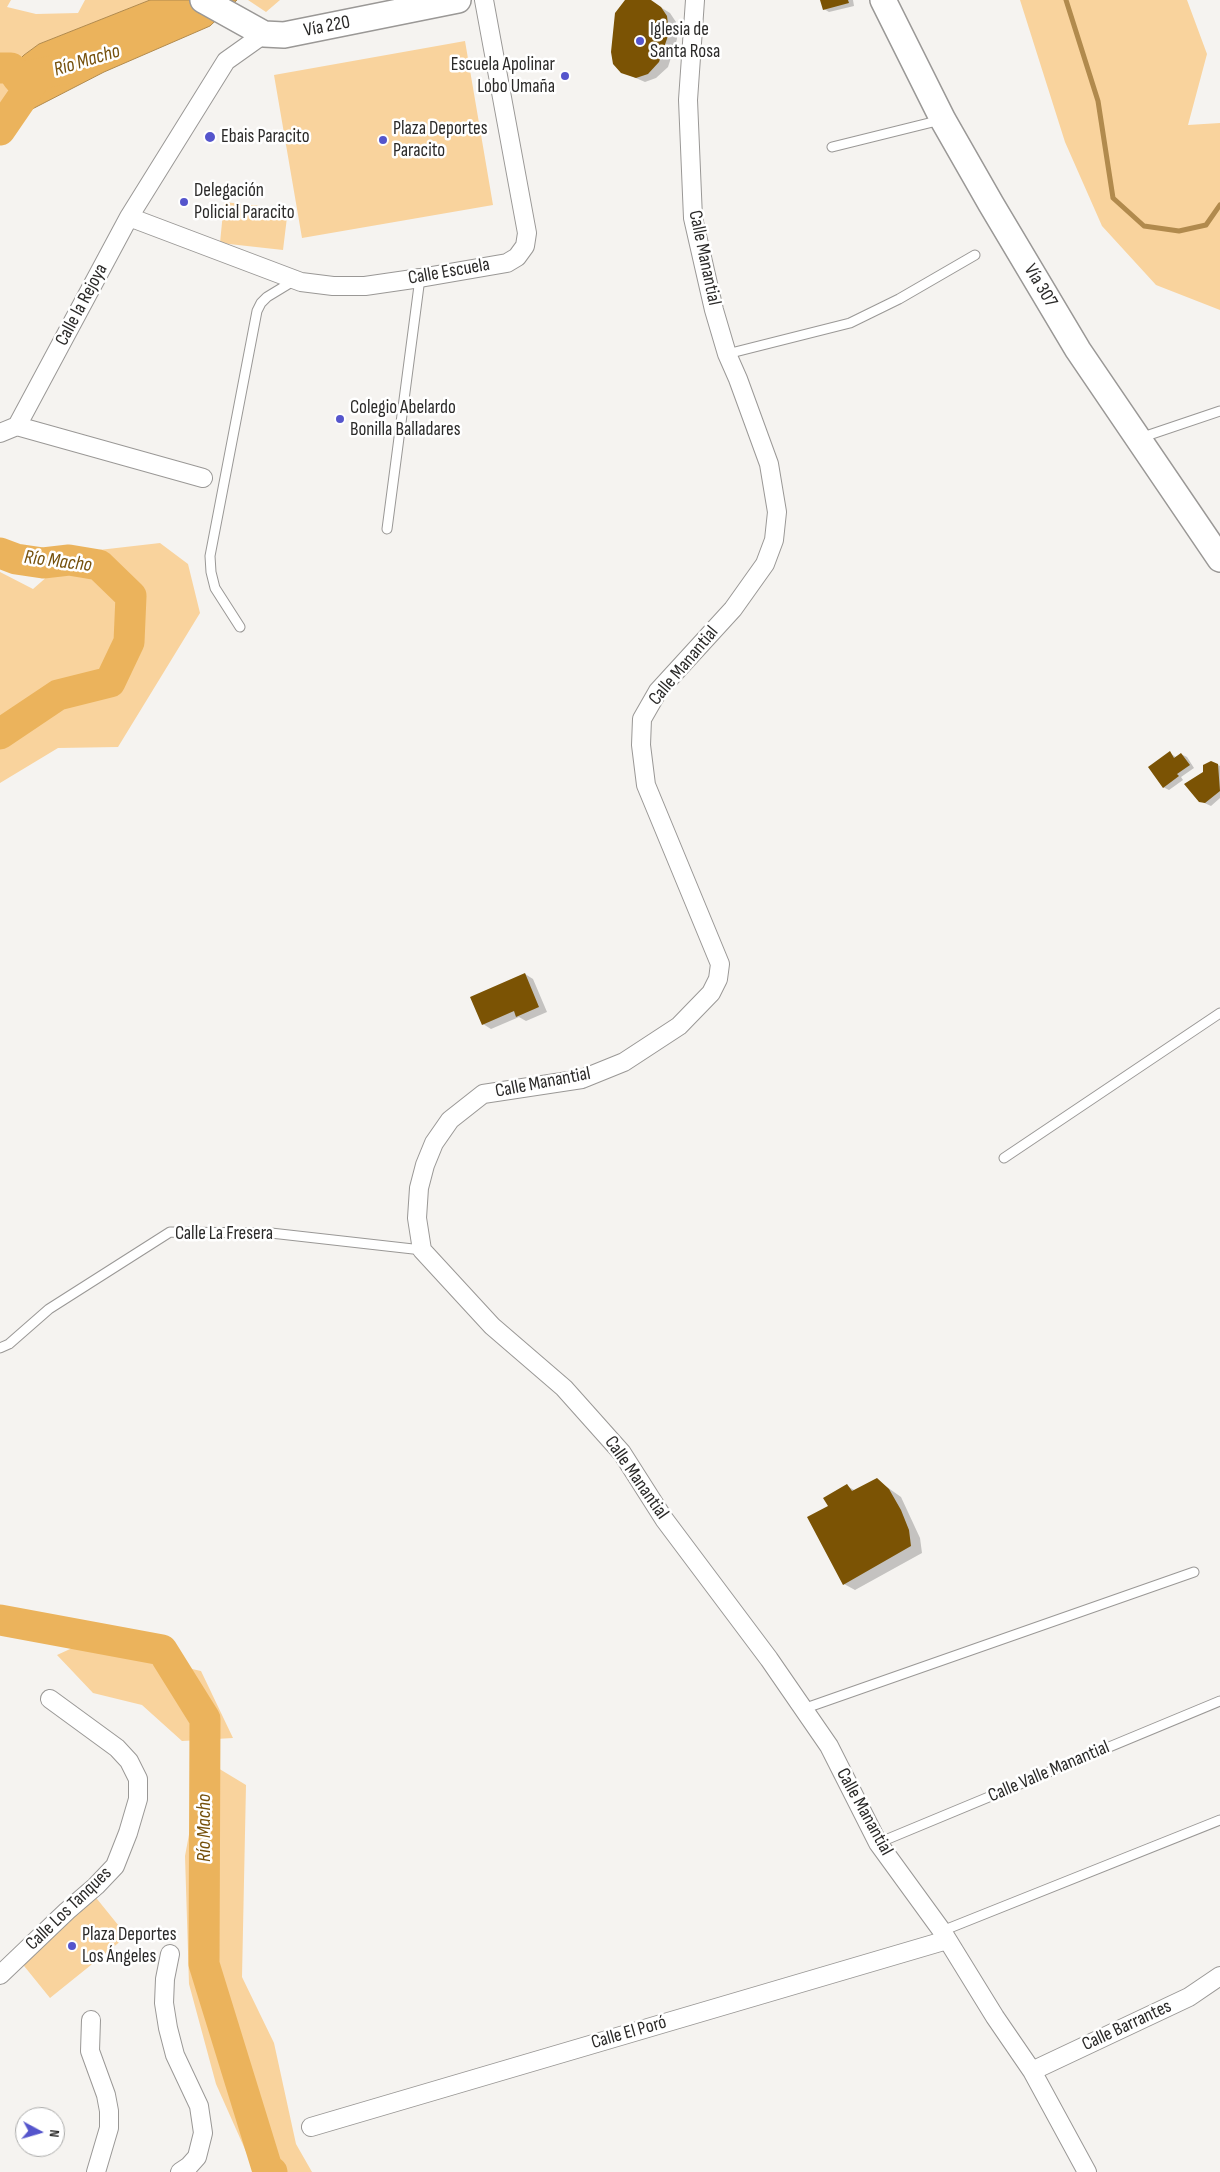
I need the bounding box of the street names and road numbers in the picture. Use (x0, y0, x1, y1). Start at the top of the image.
street label: Vía 220 (302, 11, 352, 43)
street label: Calle Manantial (683, 208, 725, 308)
street label: Calle Escuela (406, 254, 492, 290)
street label: Calle la Rejoya (51, 260, 113, 350)
street label: Vía 307 (1018, 260, 1062, 312)
street label: Calle Manantial (644, 622, 724, 710)
street label: Calle Manantial (493, 1063, 593, 1103)
street label: Calle La Fresera (175, 1223, 273, 1245)
street label: Calle Manantial (599, 1432, 673, 1524)
street label: Calle Valle Manantial (985, 1736, 1113, 1808)
street label: Calle Manantial (831, 1764, 897, 1860)
street label: Calle Los Tanques (21, 1862, 117, 1956)
street label: Calle Barrantes (1079, 1995, 1175, 2057)
street label: Calle El Poró (589, 2011, 669, 2055)

